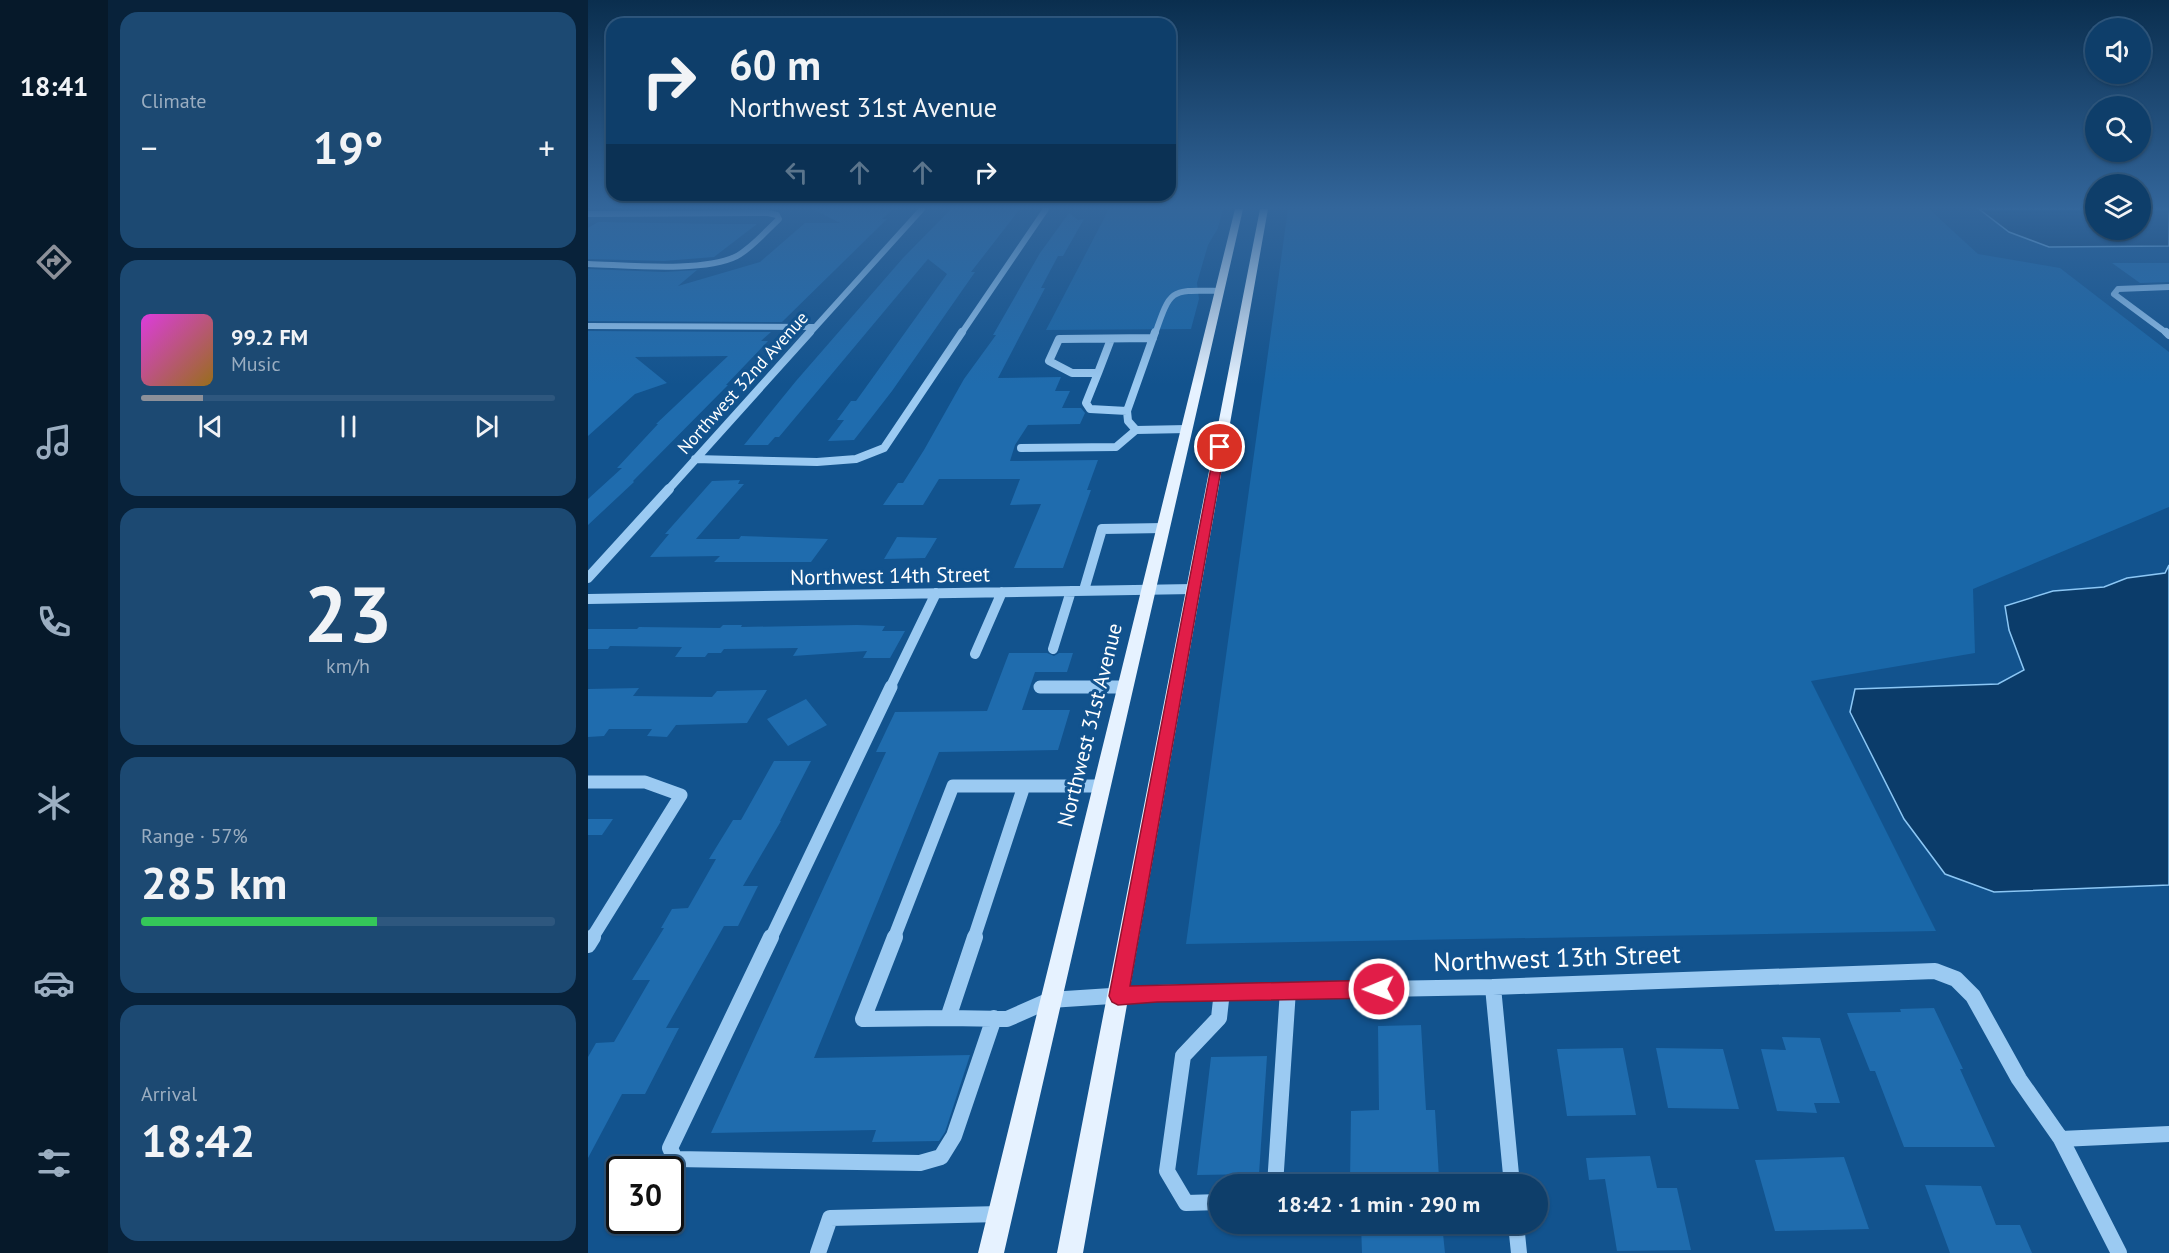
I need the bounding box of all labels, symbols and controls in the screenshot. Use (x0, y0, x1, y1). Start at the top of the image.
map controls (2085, 18, 2151, 240)
button: sound (2085, 18, 2151, 84)
text: 60 m (729, 37, 821, 92)
icon: right (630, 42, 708, 120)
text: 18:41 (20, 69, 88, 103)
text: Climate (141, 88, 207, 114)
text: Northwest 31st Avenue (729, 90, 997, 124)
button: search (2085, 96, 2151, 162)
text: 19° (313, 118, 383, 176)
text: − (141, 126, 158, 169)
text: + (538, 126, 555, 169)
icon: left (780, 156, 813, 189)
icon: ahead (843, 156, 876, 189)
icon: ahead (906, 156, 939, 189)
icon: right (969, 156, 1002, 189)
button: layers (2085, 174, 2151, 240)
icon: directions (33, 241, 75, 283)
street label: Northwest 32nd Avenue (672, 306, 813, 459)
text: 99.2 FM (231, 323, 308, 351)
text: Music (231, 351, 280, 377)
icon: previous (194, 410, 227, 443)
icon: pause (332, 410, 365, 443)
icon: next (470, 410, 503, 443)
icon: music (33, 421, 75, 463)
pin (1194, 421, 1245, 472)
icon: arrive (1203, 430, 1236, 463)
street label: Northwest 14th Street (790, 560, 990, 591)
text: 23 (304, 563, 392, 664)
icon: phone (33, 601, 75, 643)
street label: Northwest 31st Avenue (1051, 620, 1128, 829)
text: km/h (326, 653, 370, 679)
icon: climate (33, 782, 75, 824)
text: Range · 57% (141, 823, 248, 849)
text: 285 km (141, 853, 287, 911)
street label: Northwest 13th Street (1433, 937, 1681, 978)
position arrow (1347, 957, 1411, 1021)
icon: car (33, 962, 75, 1004)
text: Arrival (141, 1081, 197, 1107)
text: 18:42 (141, 1111, 255, 1169)
icon: filters (33, 1142, 75, 1184)
speed limit sign: 30 (606, 1156, 684, 1234)
text: 18:42 · 1 min · 290 m (1277, 1190, 1480, 1218)

